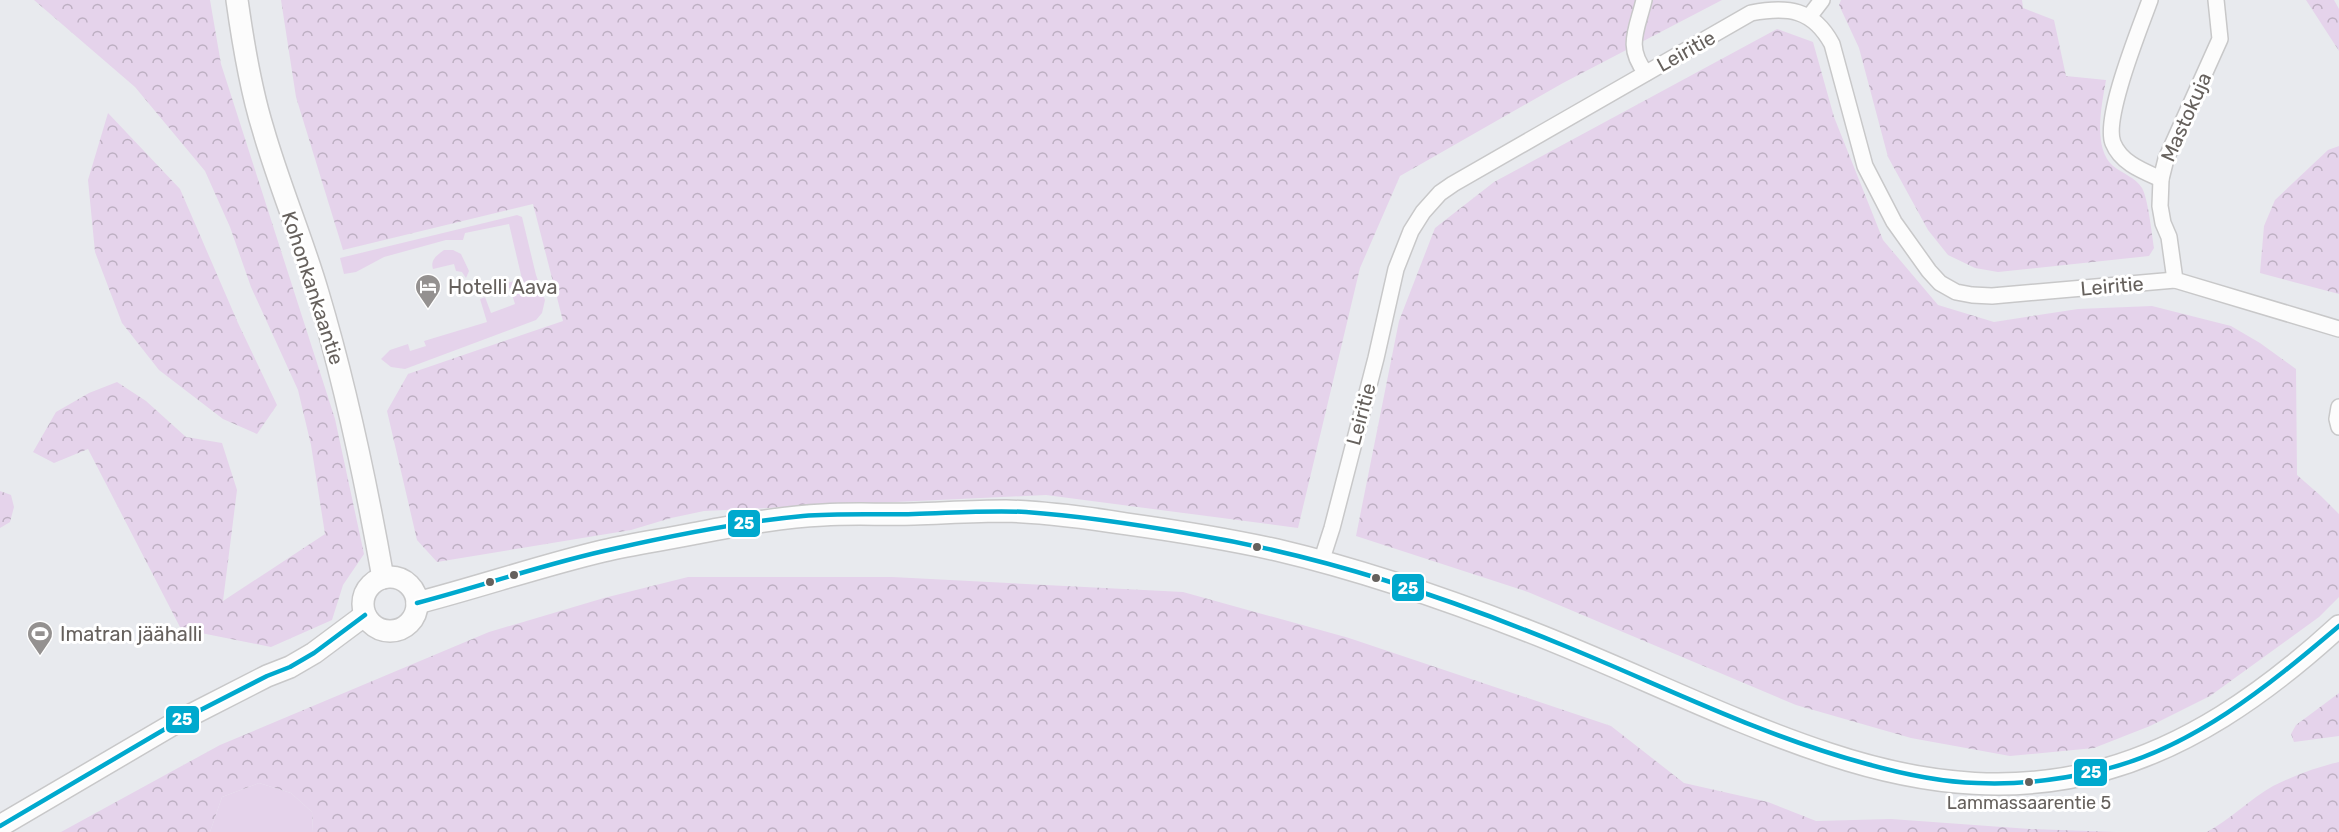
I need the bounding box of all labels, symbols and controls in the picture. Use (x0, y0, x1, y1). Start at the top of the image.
street label: Leiritie (1652, 25, 1720, 77)
street label: Mastokuja (2156, 69, 2216, 165)
street label: Kohonkankaantie (277, 208, 349, 368)
street label: Leiritie (2079, 271, 2145, 301)
hotel icon: Hotelli Aava (413, 272, 443, 310)
place label: Hotelli Aava (448, 275, 558, 299)
street label: Leiritie (1341, 380, 1381, 448)
line badge: 25 (727, 509, 761, 538)
text: 25 (734, 514, 754, 533)
unlabelled marker (1251, 541, 1263, 553)
unlabelled marker (508, 569, 520, 581)
unlabelled marker (1370, 572, 1382, 584)
line badge: 25 (1391, 573, 1425, 602)
unlabelled marker (484, 576, 496, 588)
text: 25 (1398, 579, 1418, 598)
sports icon: Imatran jäähalli (25, 619, 55, 657)
place label: Imatran jäähalli (60, 622, 202, 646)
line badge: 25 (165, 705, 200, 734)
text: 25 (172, 710, 192, 729)
line badge: 25 (2073, 758, 2108, 787)
text: 25 (2081, 763, 2101, 782)
marker: Lammassaarentie 5 (2023, 776, 2035, 788)
place label: Lammassaarentie 5 (1947, 792, 2111, 814)

